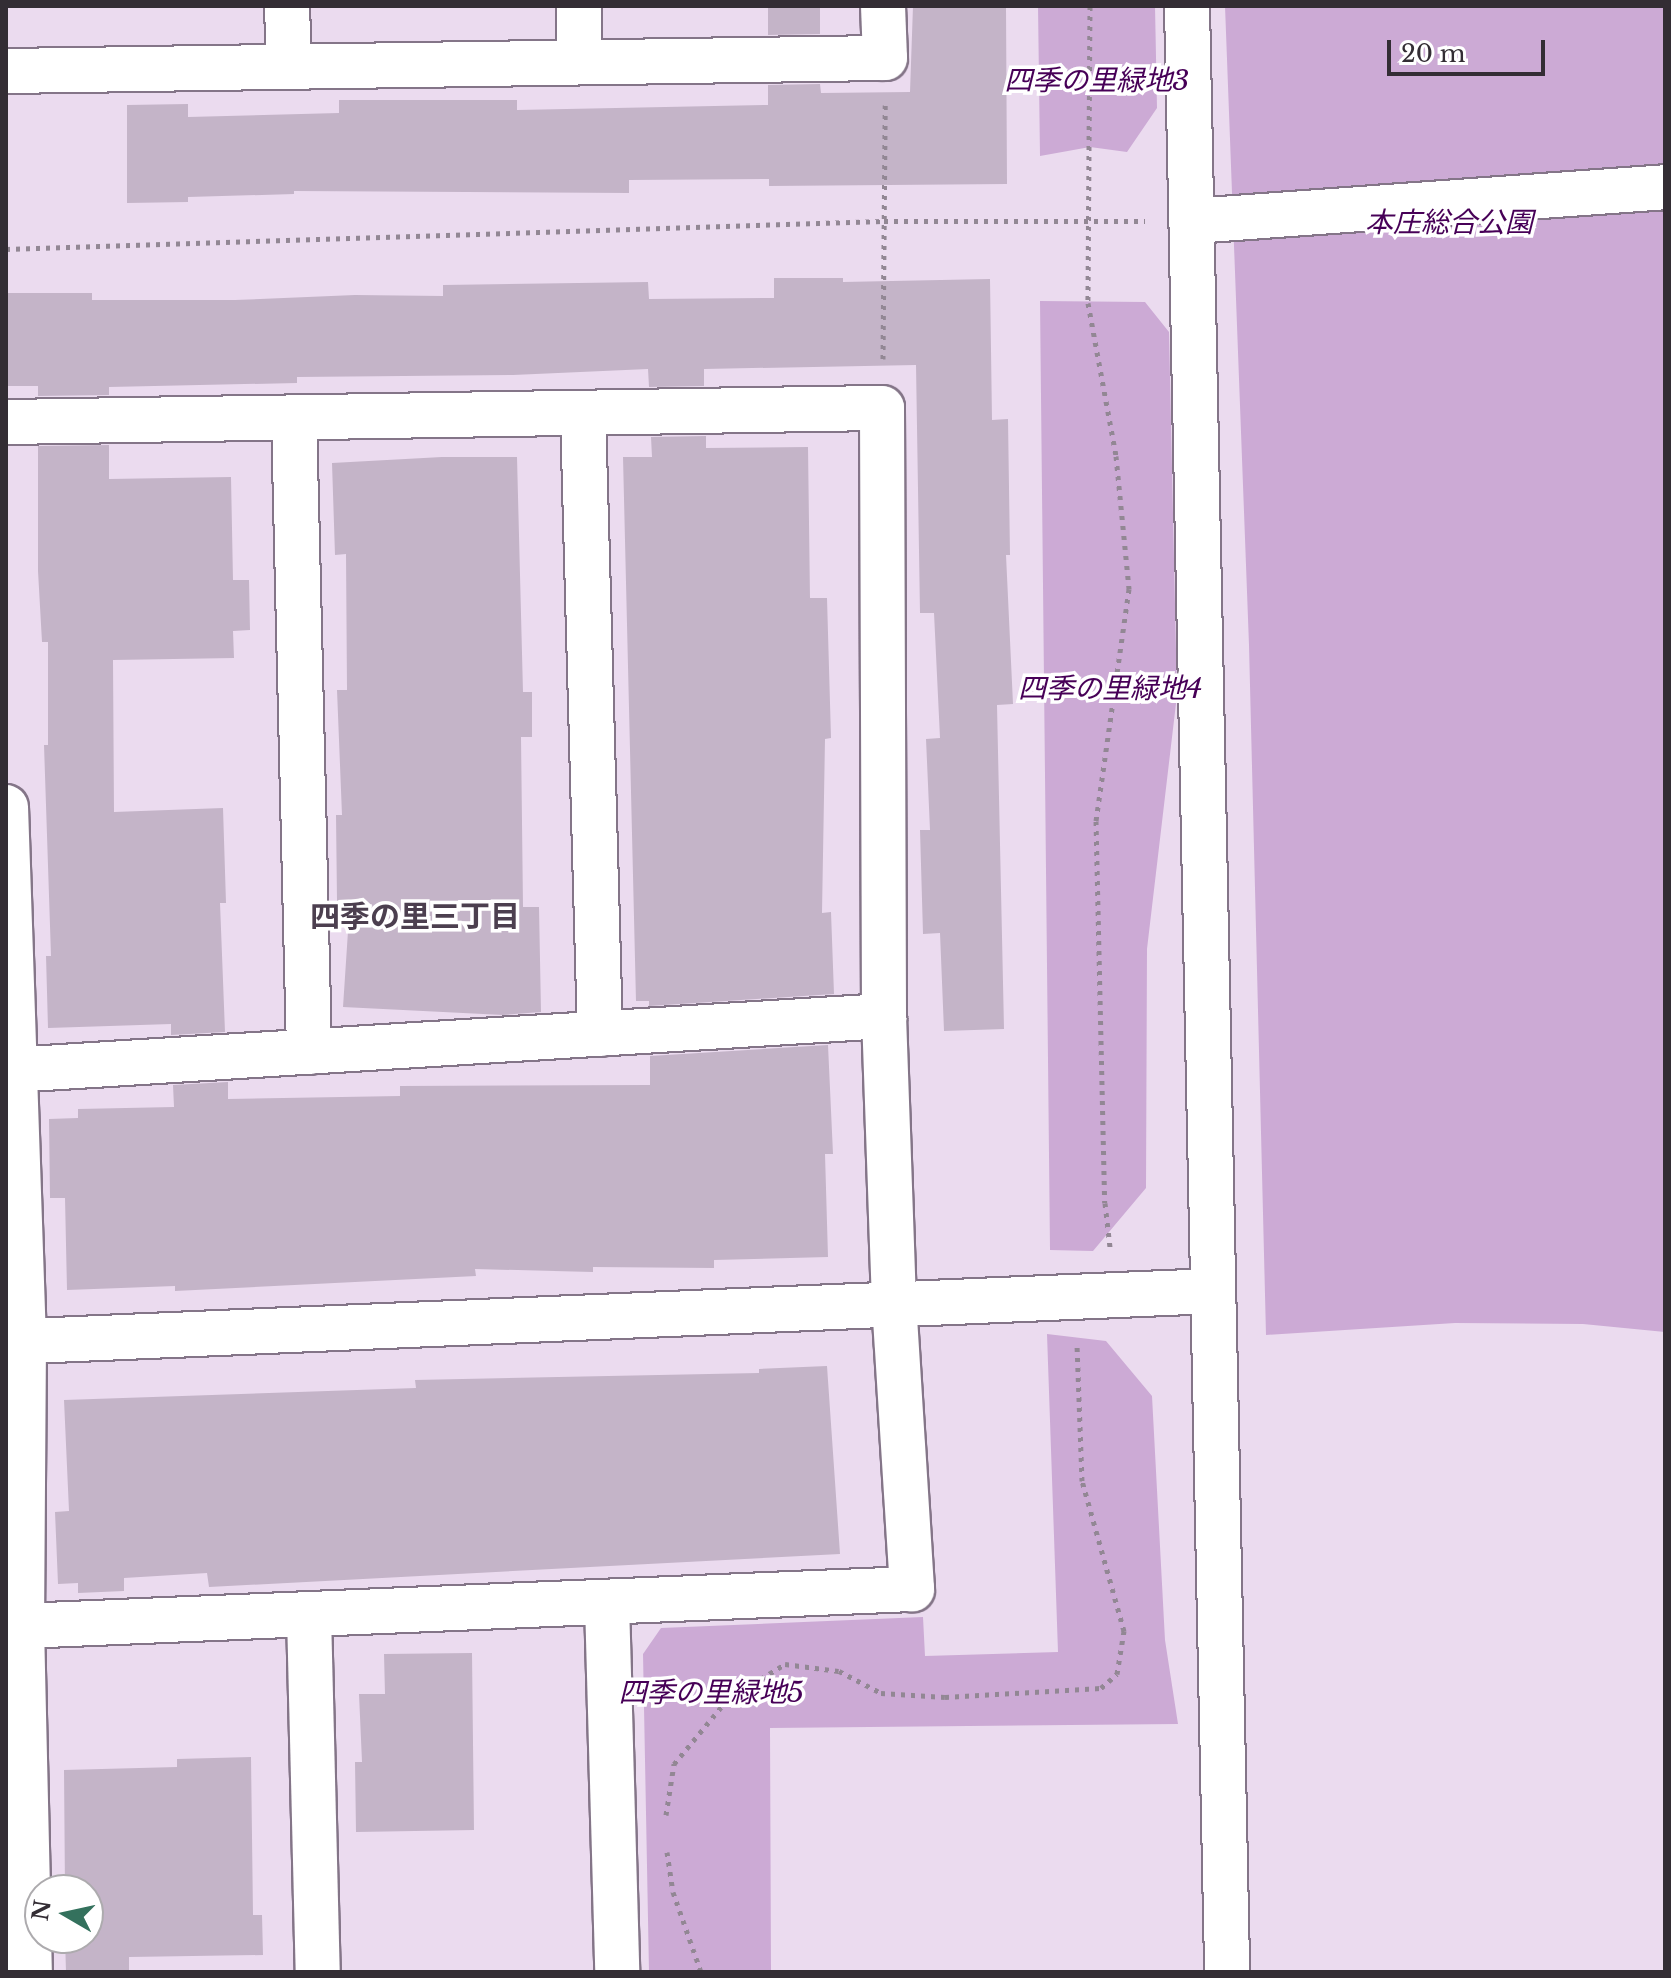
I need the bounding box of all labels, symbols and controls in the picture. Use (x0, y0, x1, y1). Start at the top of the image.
scale bar (1391, 24, 1549, 74)
text: 20 m (1401, 39, 1466, 68)
park label: 四季の里緑地3 (1004, 64, 1190, 98)
park label: 本庄総合公園 (1365, 206, 1533, 240)
park label: 四季の里緑地4 (1018, 672, 1202, 706)
district label: 四季の里三丁目 (310, 899, 520, 935)
park label: 四季の里緑地5 (618, 1676, 804, 1710)
north arrow (24, 1874, 104, 1954)
text: N (27, 1898, 57, 1923)

